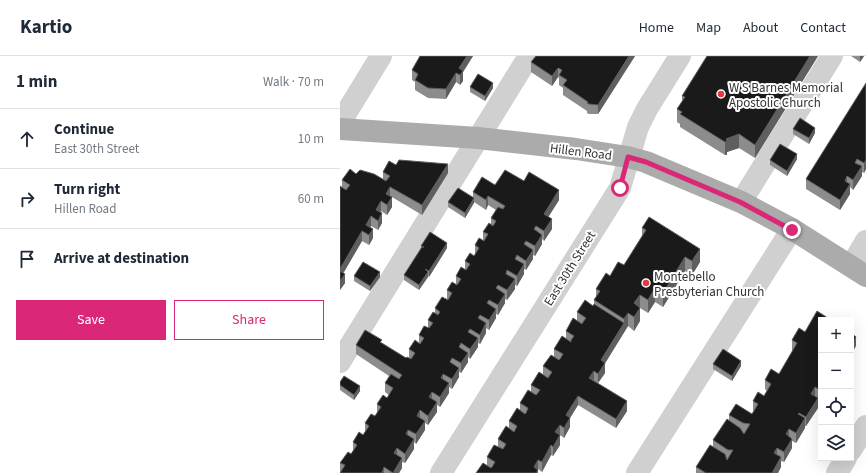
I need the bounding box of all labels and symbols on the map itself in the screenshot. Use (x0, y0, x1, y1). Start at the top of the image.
place label: W S Barnes Memorial Apostolic Church (729, 79, 843, 112)
marker: W S Barnes Memorial Apostolic Church (716, 89, 726, 99)
street label: Hillen Road (549, 139, 613, 165)
route start (611, 179, 629, 197)
route end (783, 221, 801, 239)
street label: East 30th Street (540, 227, 600, 309)
place label: Montebello Presbyterian Church (654, 268, 764, 301)
marker: Montebello Presbyterian Church (641, 278, 651, 288)

